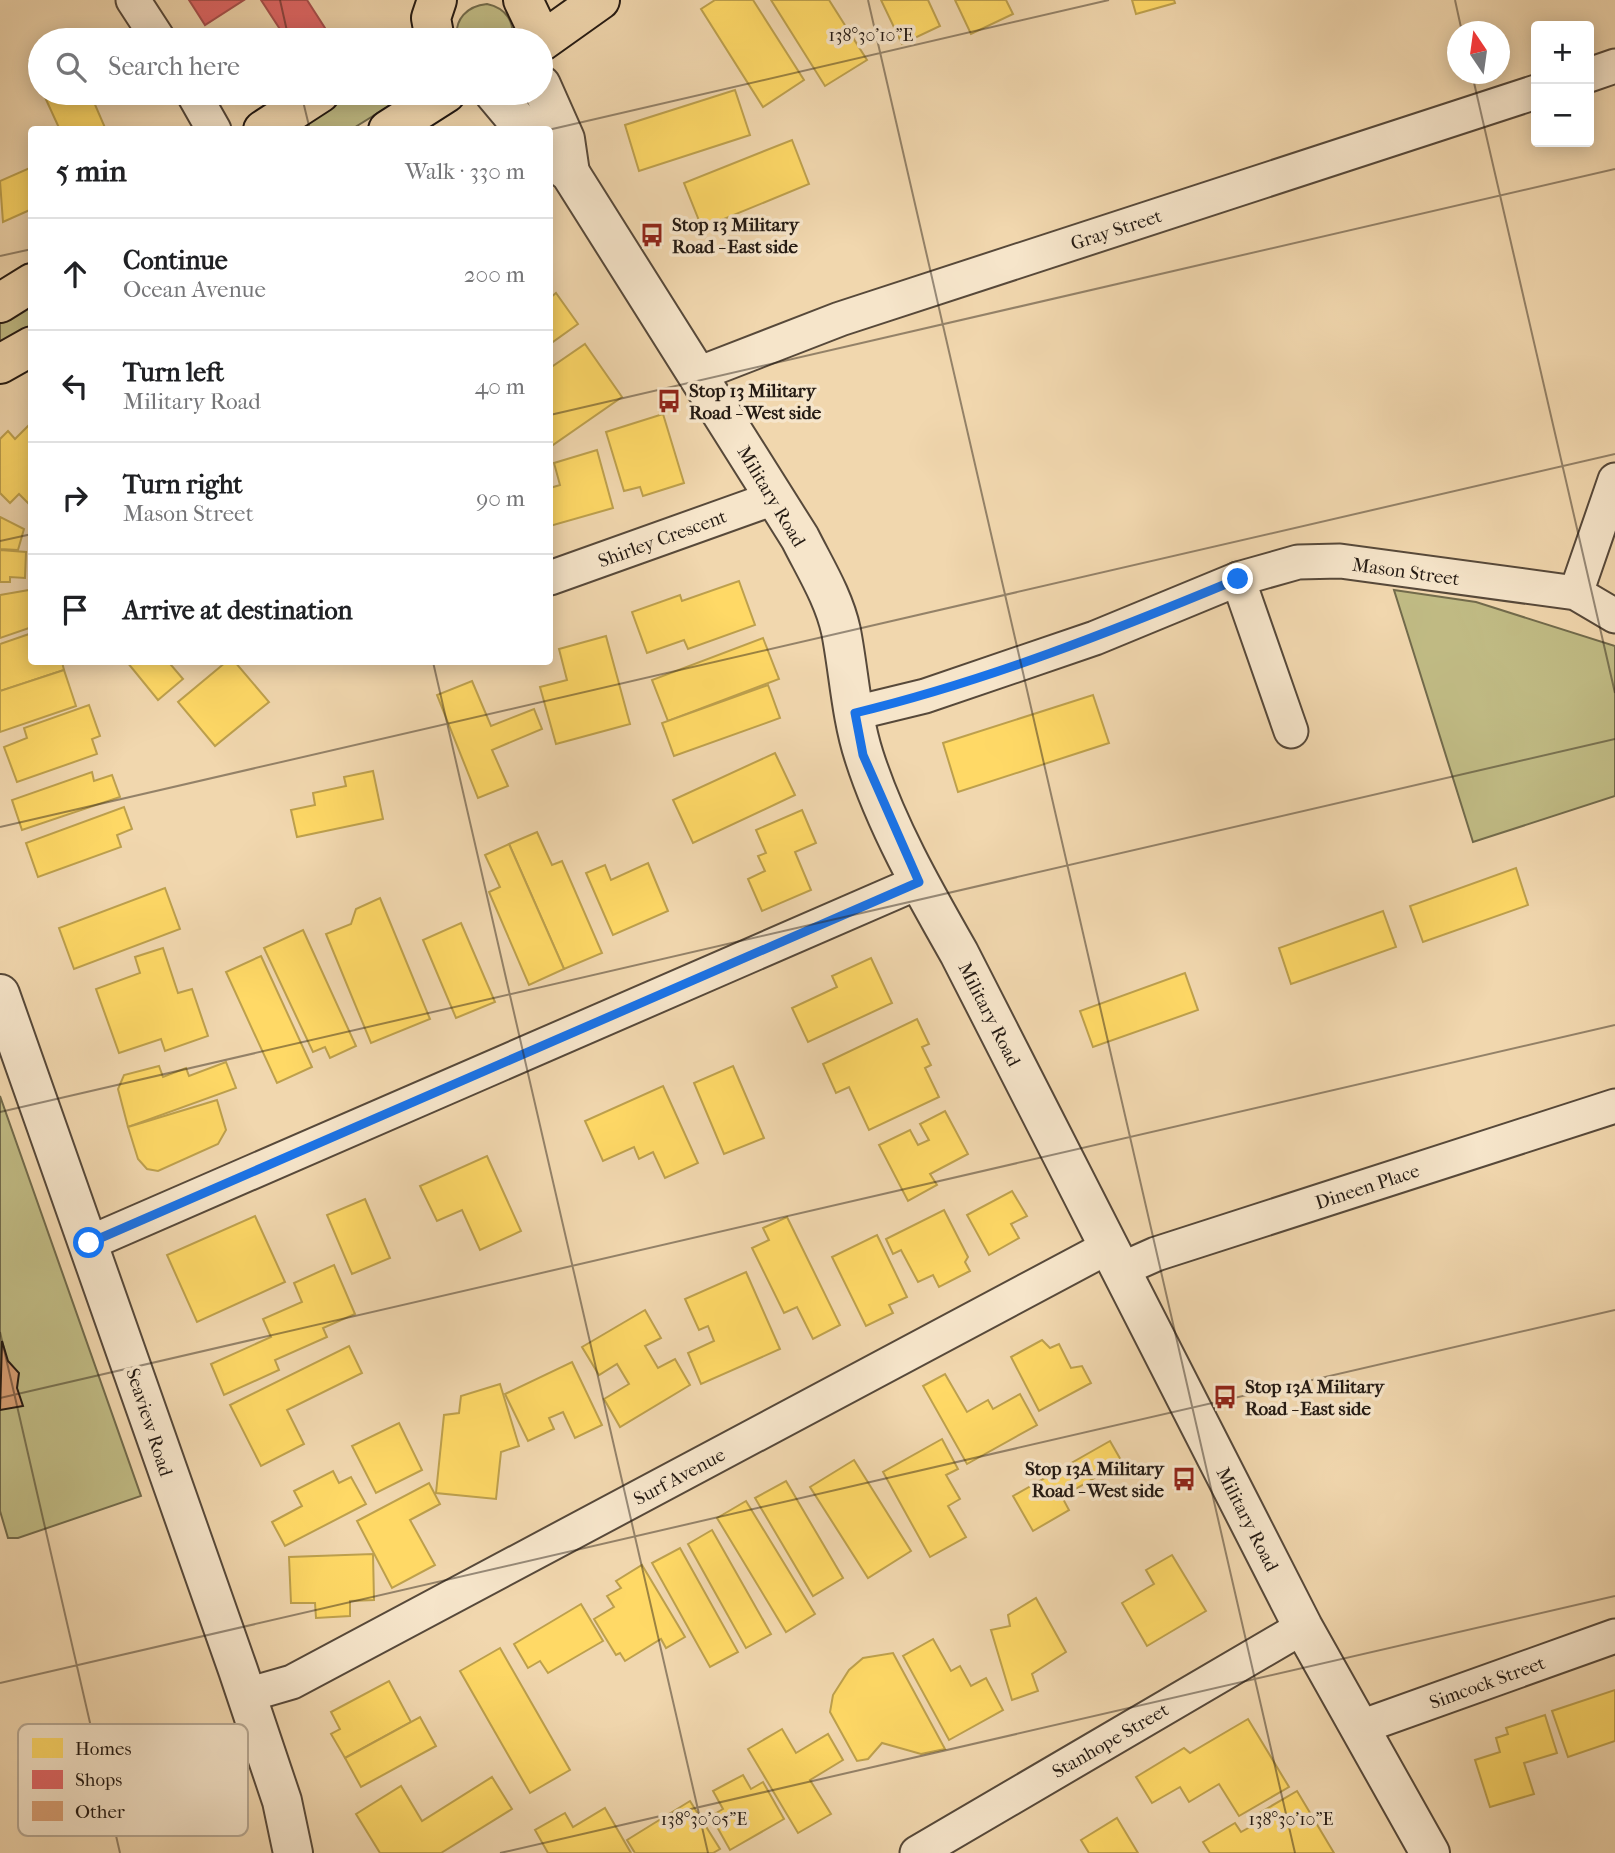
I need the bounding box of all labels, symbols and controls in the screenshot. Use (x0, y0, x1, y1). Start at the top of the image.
north arrow (1447, 21, 1510, 84)
map controls (1531, 21, 1594, 147)
button: + (1531, 21, 1594, 84)
text: 138°30'10"E (829, 25, 913, 46)
search box (28, 28, 553, 105)
icon: search (52, 48, 90, 86)
text: Search here (108, 51, 240, 82)
button: − (1531, 84, 1594, 147)
text: 5 min (56, 154, 127, 189)
text: Walk · 330 m (405, 158, 525, 185)
street label: Gray Street (1068, 205, 1165, 255)
place label: Stop 13 Military Road - East side (672, 214, 800, 258)
bus stop icon: Stop 13 Military Road - East side (638, 221, 666, 249)
text: Continue (123, 245, 228, 276)
icon: ahead (56, 255, 94, 293)
text: 200 m (464, 261, 525, 288)
text: Ocean Avenue (123, 276, 266, 303)
text: Turn left (123, 357, 224, 388)
icon: left (56, 367, 94, 405)
text: 40 m (475, 373, 525, 400)
place label: Stop 13 Military Road - West side (689, 380, 822, 424)
bus stop icon: Stop 13 Military Road - West side (655, 387, 683, 415)
text: Military Road (123, 388, 261, 415)
street label: Military Road (732, 442, 810, 552)
text: Turn right (123, 469, 243, 500)
icon: right (56, 479, 94, 517)
text: 90 m (476, 485, 525, 512)
text: Mason Street (123, 500, 254, 527)
street label: Shirley Crescent (595, 505, 730, 572)
street label: Mason Street (1351, 554, 1461, 590)
route end (1222, 563, 1253, 594)
icon: arrive (56, 591, 94, 629)
text: Arrive at destination (123, 595, 353, 626)
street label: Military Road (953, 959, 1025, 1071)
street label: Dineen Place (1312, 1160, 1422, 1214)
route start (73, 1227, 104, 1258)
street label: Seaview Road (121, 1365, 177, 1480)
place label: Stop 13A Military Road - East side (1245, 1376, 1385, 1420)
bus stop icon: Stop 13A Military Road - East side (1211, 1383, 1239, 1411)
street label: Surf Avenue (630, 1444, 729, 1510)
place label: Stop 13A Military Road - West side (1025, 1458, 1165, 1502)
street label: Military Road (1211, 1464, 1283, 1576)
bus stop icon: Stop 13A Military Road - West side (1170, 1465, 1198, 1493)
street label: Simcock Street (1427, 1652, 1548, 1714)
street label: Stanhope Street (1048, 1699, 1173, 1783)
legend (18, 1724, 248, 1836)
text: Homes (75, 1738, 131, 1760)
text: Shops (75, 1769, 122, 1791)
text: Other (75, 1801, 126, 1823)
text: 138°30'05"E (661, 1809, 747, 1830)
text: 138°30'10"E (1249, 1809, 1333, 1830)

